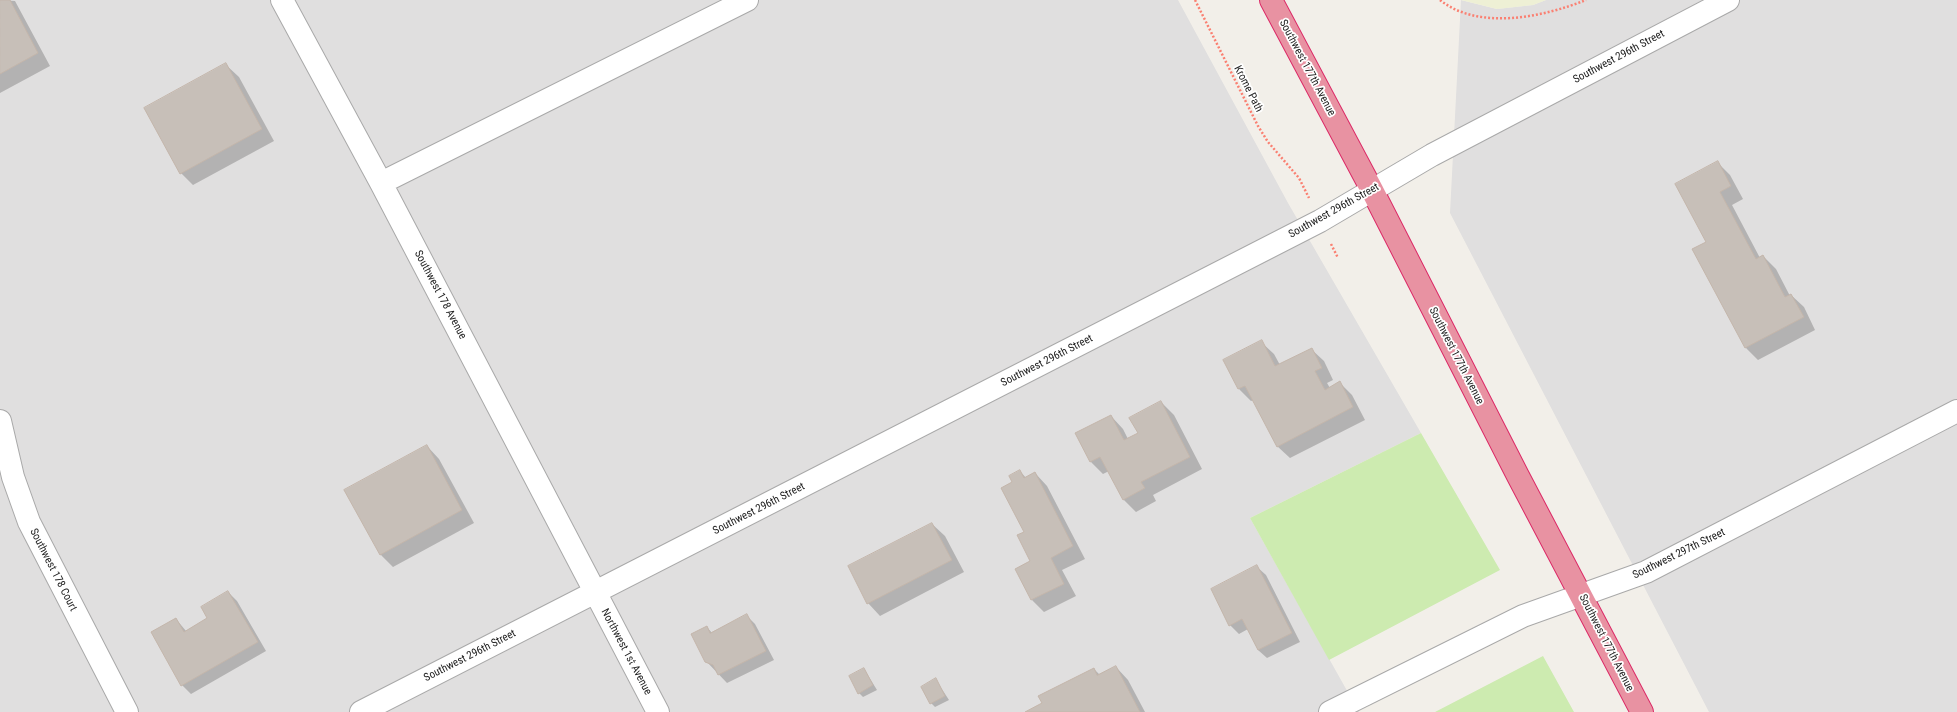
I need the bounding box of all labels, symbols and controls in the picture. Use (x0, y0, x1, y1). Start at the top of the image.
street label: Southwest 177th Avenue (1276, 18, 1338, 118)
street label: Southwest 296th Street (1571, 27, 1667, 87)
street label: Krome Path (1231, 63, 1265, 115)
street label: Southwest 296th Street (1286, 181, 1382, 241)
street label: Southwest 178 Avenue (411, 248, 469, 342)
street label: Southwest 177th Avenue (1426, 305, 1486, 407)
street label: Southwest 296th Street (999, 332, 1095, 390)
street label: Southwest 296th Street (711, 480, 807, 538)
street label: Southwest 178 Court (26, 526, 80, 614)
street label: Southwest 297th Street (1631, 526, 1727, 582)
street label: Southwest 177th Avenue (1576, 592, 1636, 694)
street label: Northwest 1st Avenue (598, 607, 654, 697)
street label: Southwest 296th Street (422, 627, 518, 685)

